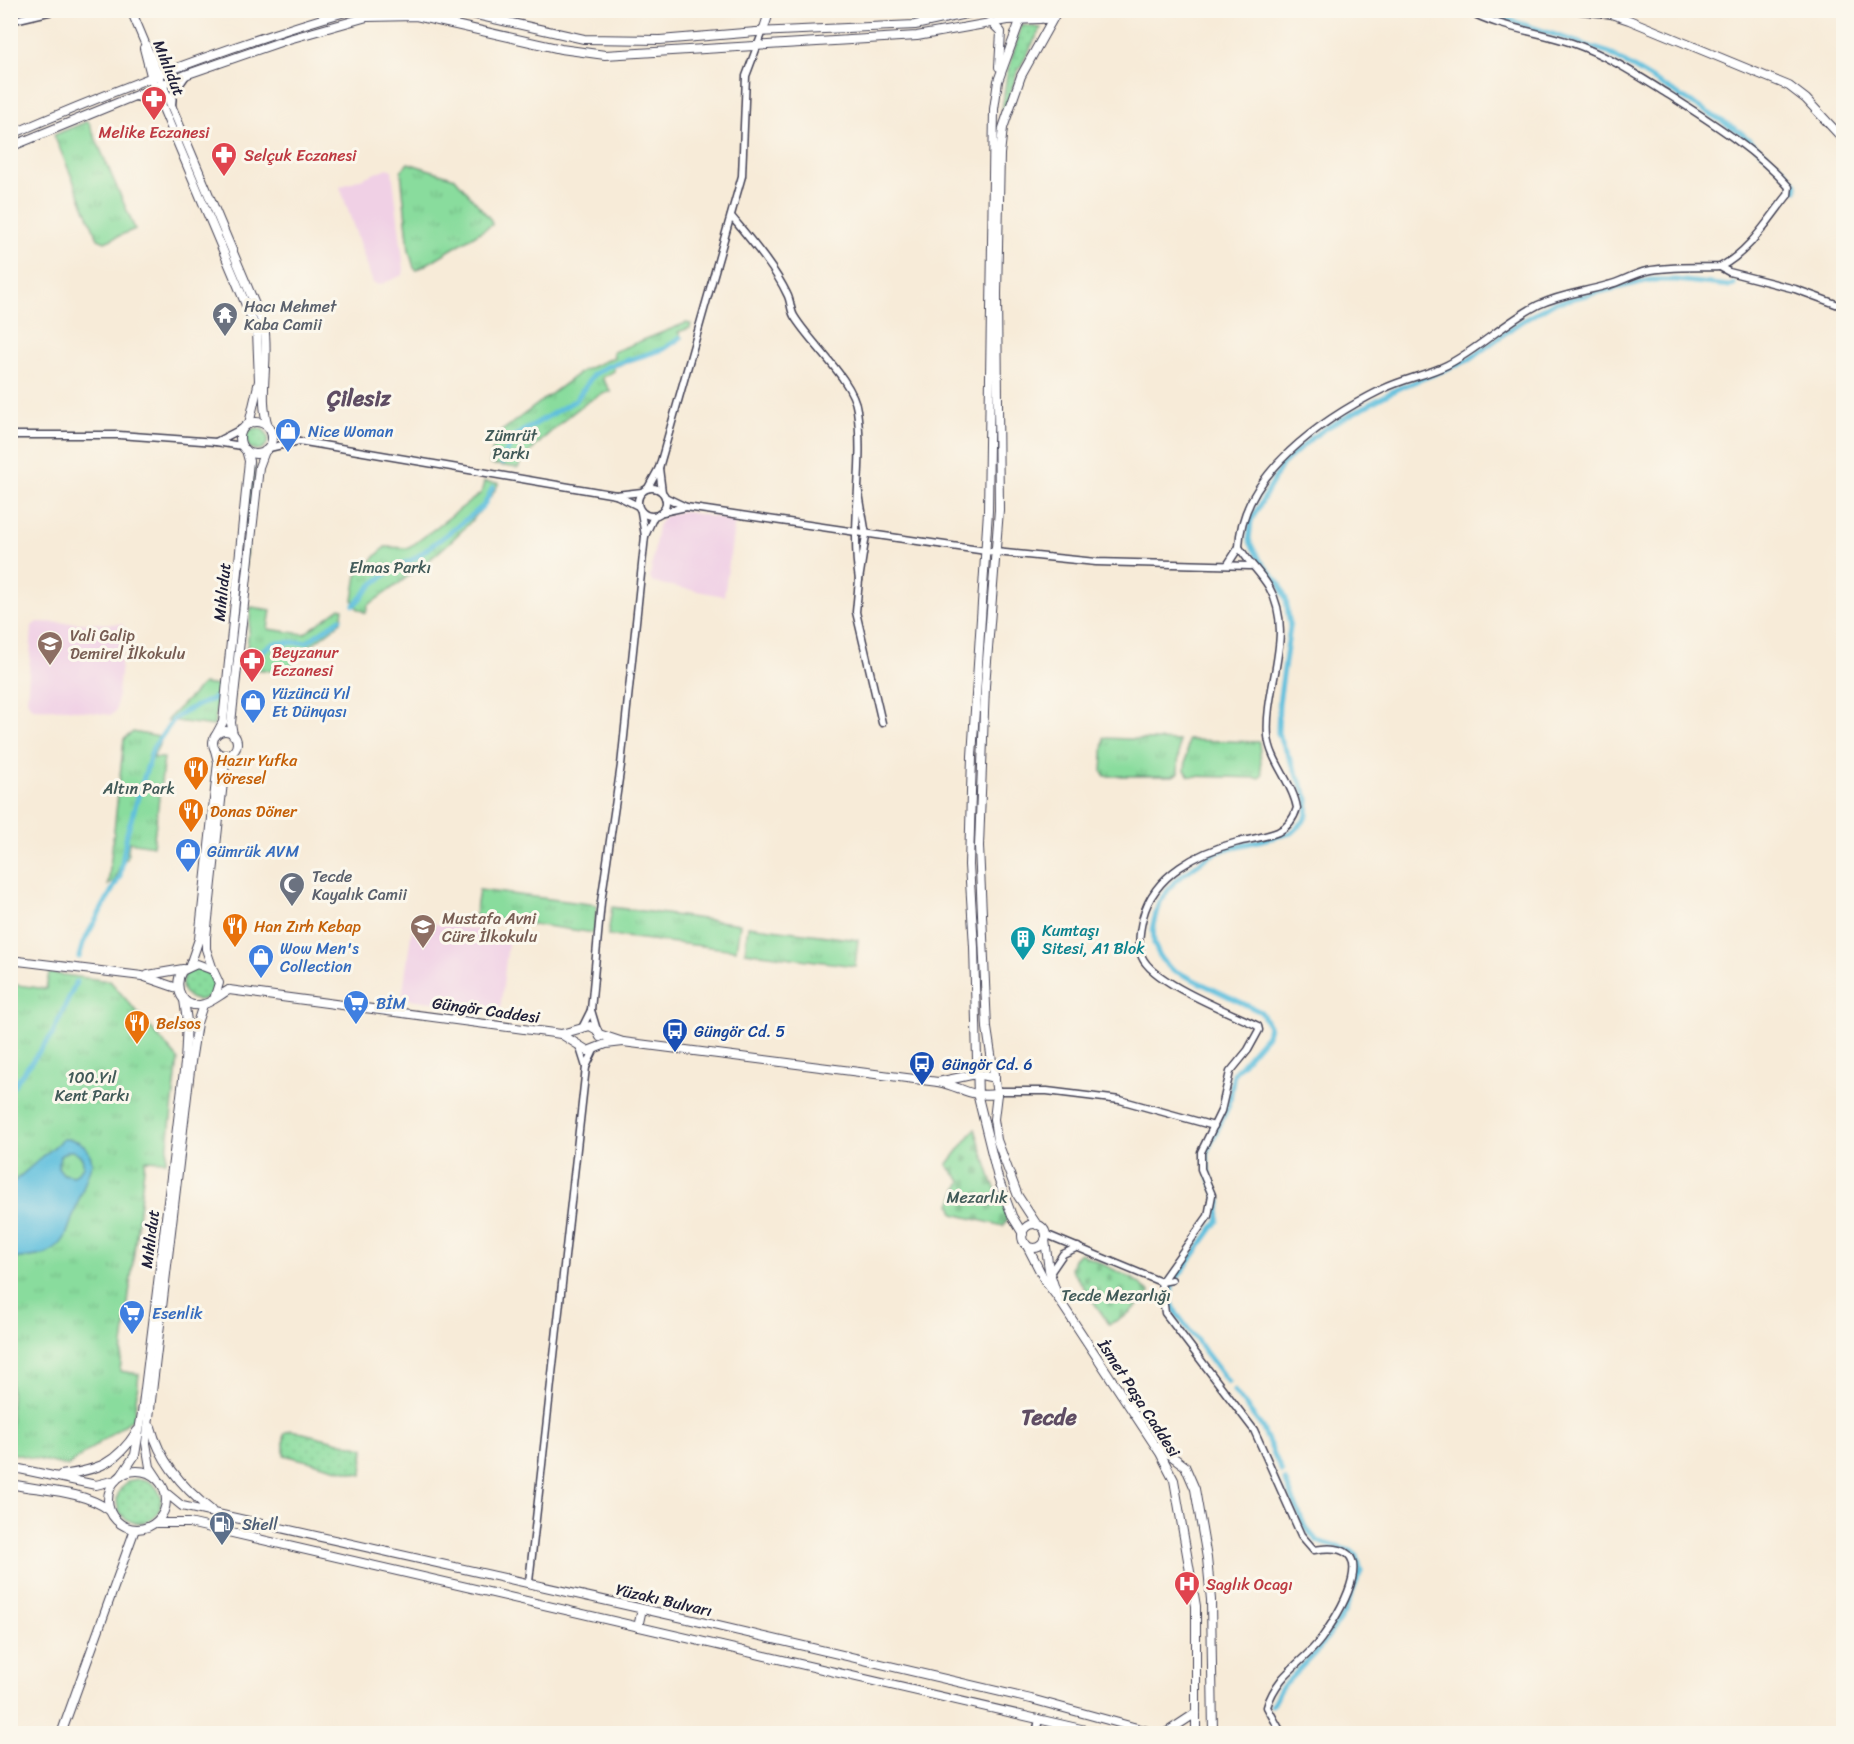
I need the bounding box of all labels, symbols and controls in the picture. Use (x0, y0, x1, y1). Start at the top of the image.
street label: Mıhlıdut (145, 35, 193, 101)
pharmacy icon: Melike Eczanesi (139, 84, 169, 122)
place label: Melike Eczanesi (99, 118, 210, 147)
pharmacy icon: Selçuk Eczanesi (209, 140, 239, 178)
place label: Selçuk Eczanesi (244, 141, 357, 170)
place label: Hacı Mehmet Kaba Camii (244, 292, 337, 339)
temple icon: Hacı Mehmet Kaba Camii (210, 300, 240, 338)
district label: Çilesiz (326, 379, 392, 418)
shop icon: Nice Woman (273, 416, 303, 454)
place label: Nice Woman (308, 417, 394, 446)
park label: Zümrüt Parkı (485, 421, 538, 468)
park label: Elmas Parkı (349, 553, 431, 582)
street label: Mıhlıdut (205, 561, 239, 623)
place label: Vali Galip Demirel İlkokulu (70, 621, 186, 668)
school or university icon: Vali Galip Demirel İlkokulu (35, 629, 65, 667)
place label: Beyzanur Eczanesi (272, 638, 340, 685)
pharmacy icon: Beyzanur Eczanesi (237, 646, 267, 684)
place label: Yüzüncü Yıl Et Dünyası (272, 679, 351, 726)
shop icon: Yüzüncü Yıl Et Dünyası (238, 687, 268, 725)
place label: Hazır Yufka Yöresel (216, 746, 298, 793)
restaurant icon: Hazır Yufka Yöresel (181, 754, 211, 792)
park label: Altın Park (102, 774, 175, 803)
restaurant icon: Donas Döner (176, 796, 206, 834)
place label: Donas Döner (210, 797, 298, 826)
shop icon: Gümrük AVM (173, 836, 203, 874)
place label: Gümrük AVM (207, 837, 300, 866)
place label: Tecde Kayalık Camii (312, 862, 407, 909)
mosque icon: Tecde Kayalık Camii (277, 870, 307, 908)
place label: Mustafa Avni Cüre İlkokulu (442, 904, 538, 951)
restaurant icon: Han Zırh Kebap (220, 911, 250, 949)
place label: Han Zırh Kebap (254, 912, 362, 941)
school or university icon: Mustafa Avni Cüre İlkokulu (408, 912, 438, 950)
place label: Kumtaşı Sitesi, A1 Blok (1042, 916, 1145, 963)
building icon: Kumtaşı Sitesi, A1 Blok (1008, 924, 1038, 962)
place label: Wow Men's Collection (280, 934, 359, 981)
shop icon: Wow Men's Collection (246, 942, 276, 980)
supermarket icon: BİM (341, 988, 371, 1026)
street label: Güngör Caddesi (430, 988, 542, 1032)
place label: BİM (376, 989, 406, 1018)
restaurant icon: Belsos (122, 1008, 152, 1046)
place label: Belsos (156, 1009, 201, 1038)
bus stop icon: Güngör Cd. 5 (660, 1016, 690, 1054)
place label: Güngör Cd. 5 (694, 1017, 786, 1046)
bus stop icon: Güngör Cd. 6 (907, 1049, 937, 1087)
place label: Güngör Cd. 6 (942, 1050, 1033, 1079)
park label: 100.Yıl Kent Parkı (55, 1063, 129, 1110)
park label: Mezarlık (947, 1183, 1008, 1212)
street label: Mıhlıdut (132, 1208, 168, 1270)
park label: Tecde Mezarlığı (1061, 1281, 1171, 1310)
supermarket icon: Esenlik (117, 1298, 147, 1336)
place label: Esenlik (152, 1299, 203, 1328)
street label: İsmet Paşa Caddesi (1089, 1332, 1189, 1463)
district label: Tecde (1021, 1398, 1077, 1437)
fuel station icon: Shell (207, 1509, 237, 1547)
place label: Shell (242, 1510, 278, 1539)
hospital icon: Saglık Ocagı (1172, 1569, 1202, 1607)
place label: Saglık Ocagı (1206, 1570, 1293, 1599)
street label: Yüzakı Bulvarı (613, 1575, 715, 1625)

